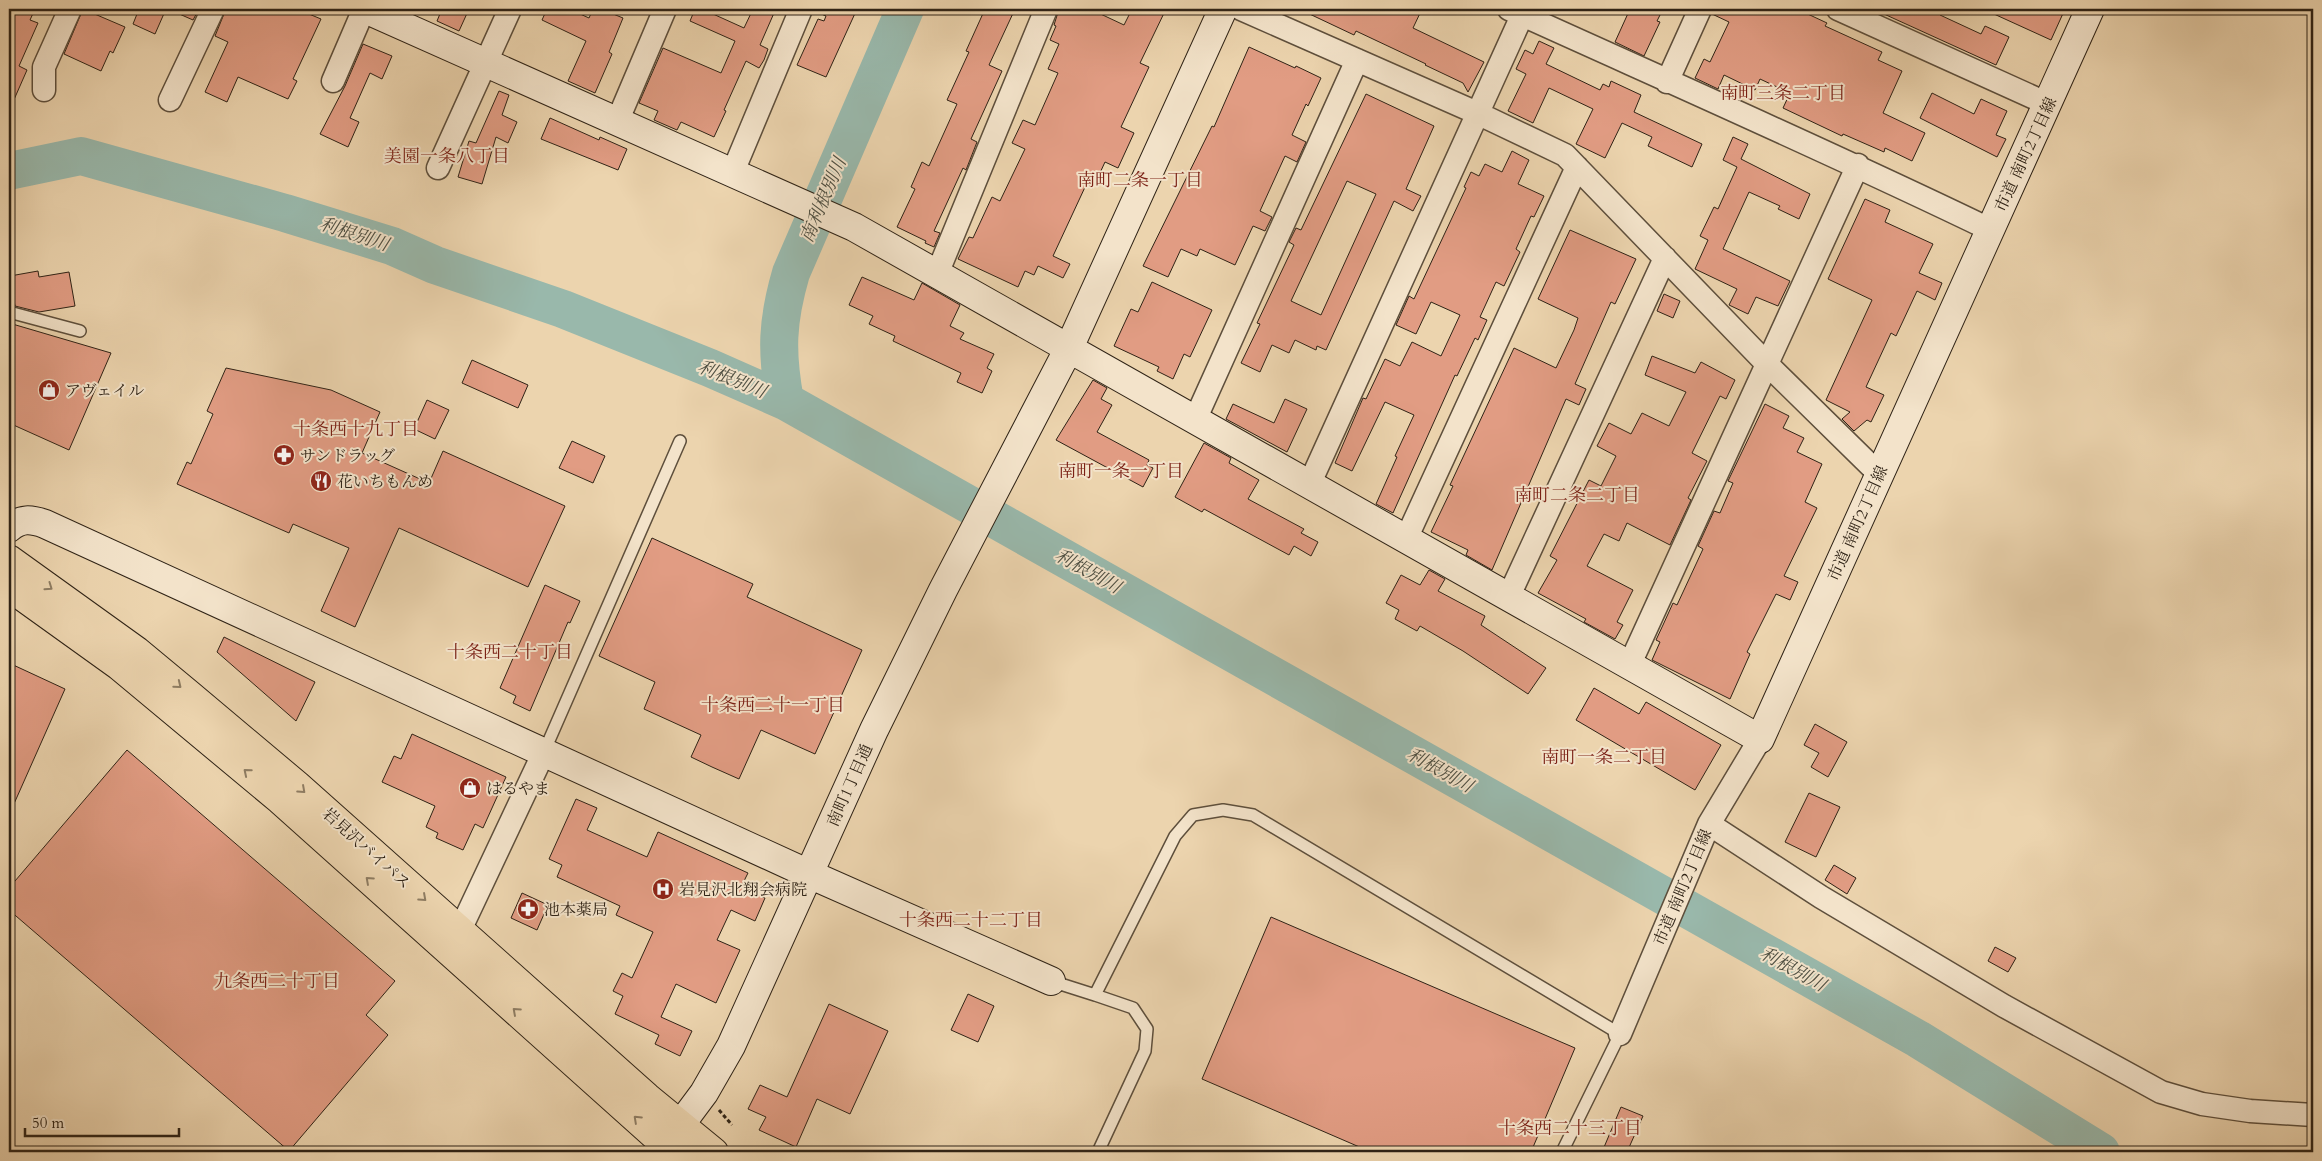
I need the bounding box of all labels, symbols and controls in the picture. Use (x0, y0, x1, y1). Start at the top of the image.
district label: 南町三条二丁目 (1720, 81, 1846, 106)
street label: 市道 南町2丁目線 (1990, 93, 2062, 215)
district label: 美園一条八丁目 (384, 144, 510, 169)
water label: 南利根別川 (794, 152, 853, 247)
district label: 南町二条一丁目 (1077, 168, 1203, 193)
water label: 利根別川 (316, 211, 394, 258)
water label: 利根別川 (694, 354, 772, 405)
shop icon: アヴェイル (37, 378, 61, 402)
place label: アヴェイル (65, 380, 144, 402)
district label: 十条西十九丁目 (293, 417, 419, 442)
pharmacy icon: サンドラッグ (272, 443, 296, 467)
place label: サンドラッグ (300, 445, 395, 467)
district label: 南町一条一丁目 (1058, 459, 1184, 484)
street label: 市道 南町2丁目線 (1823, 462, 1893, 585)
restaurant icon: 花いちもんめ (309, 469, 333, 493)
place label: 花いちもんめ (337, 471, 433, 493)
district label: 南町二条二丁目 (1514, 483, 1640, 508)
water label: 利根別川 (1050, 543, 1127, 601)
one-way arrow (43, 581, 52, 590)
district label: 十条西二十丁目 (447, 640, 573, 665)
one-way arrow (173, 679, 182, 688)
district label: 十条西二十一丁目 (701, 693, 845, 718)
street label: 南町1丁目通 (822, 741, 878, 830)
water label: 利根別川 (1402, 742, 1479, 800)
district label: 南町一条二丁目 (1541, 745, 1667, 770)
one-way arrow (244, 769, 253, 778)
shop icon: はるやま (458, 776, 482, 800)
place label: はるやま (486, 778, 550, 800)
one-way arrow (297, 784, 306, 793)
street label: 岩見沢バイパス (317, 803, 415, 894)
street label: 市道 南町2丁目線 (1648, 826, 1717, 949)
one-way arrow (365, 877, 374, 886)
hospital icon: 岩見沢北翔会病院 (651, 877, 675, 901)
place label: 岩見沢北翔会病院 (679, 879, 807, 901)
one-way arrow (418, 893, 427, 902)
pharmacy icon: 池本薬局 (516, 897, 540, 921)
place label: 池本薬局 (544, 899, 608, 921)
district label: 十条西二十二丁目 (899, 908, 1043, 933)
water label: 利根別川 (1755, 941, 1832, 999)
district label: 九条西二十丁目 (214, 969, 340, 994)
one-way arrow (512, 1008, 521, 1017)
scale bar (25, 1106, 179, 1138)
text: 50 m (32, 1113, 64, 1133)
one-way arrow (634, 1116, 643, 1125)
district label: 十条西二十三丁目 (1498, 1116, 1642, 1141)

